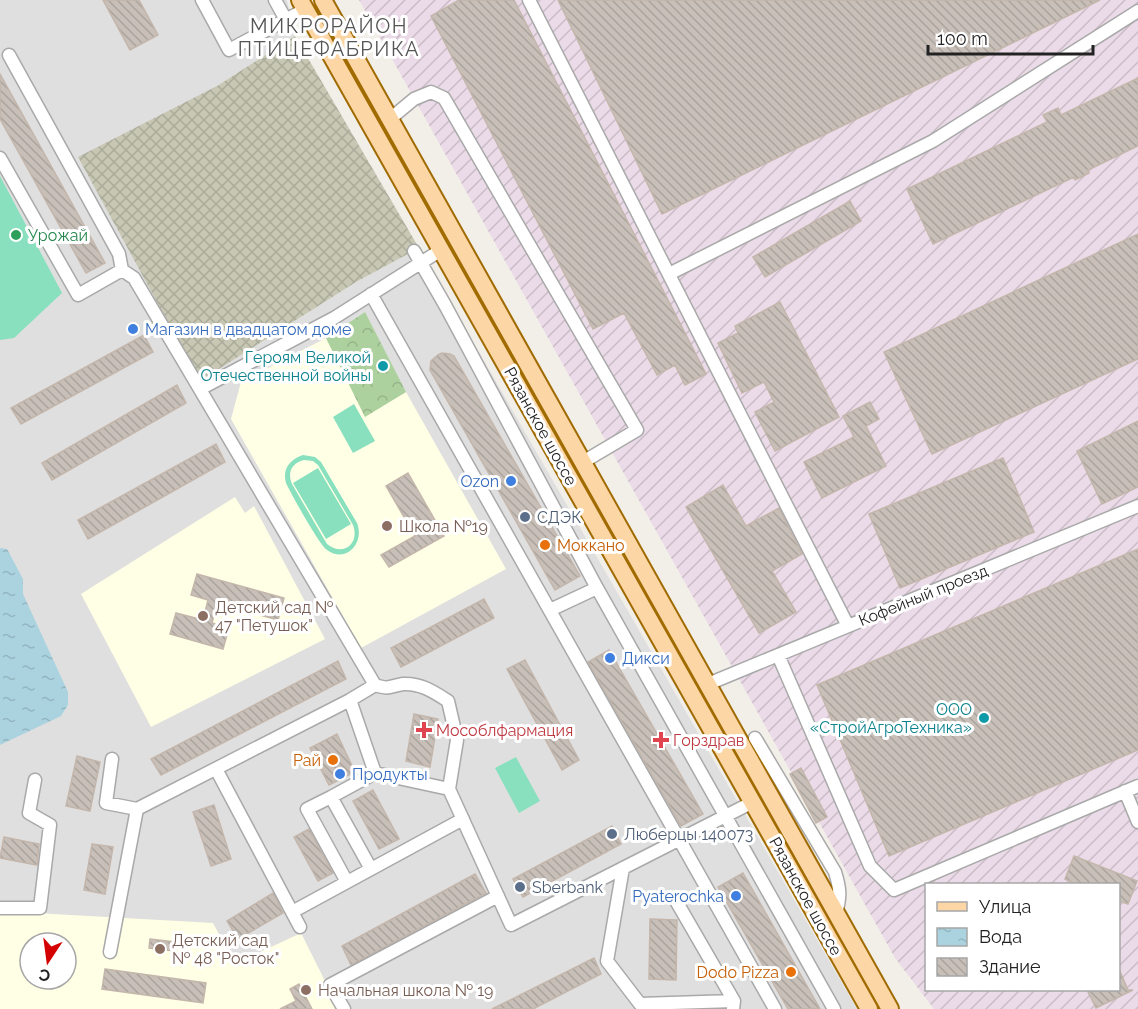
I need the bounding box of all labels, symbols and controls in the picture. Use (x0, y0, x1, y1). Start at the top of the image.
district label: МИКРОРАЙОН ПТИЦЕФАБРИКА (238, 14, 420, 61)
scale bar (928, 18, 1093, 56)
text: 100 m (937, 28, 988, 49)
place label: Урожай (28, 226, 88, 245)
marker: Урожай (9, 228, 23, 242)
place label: Магазин в двадцатом доме (145, 320, 351, 339)
marker: Магазин в двадцатом доме (126, 322, 140, 336)
place label: Героям Великой Отечественной войны (200, 348, 371, 385)
marker: Героям Великой Отечественной войны (376, 359, 390, 373)
street label: Рязанское шоссе (500, 364, 581, 489)
place label: Ozon (460, 472, 499, 491)
marker: Ozon (504, 474, 518, 488)
place label: СДЭК (537, 508, 581, 527)
marker: СДЭК (518, 510, 532, 524)
place label: Школа №19 (399, 517, 488, 536)
marker: Школа №19 (380, 519, 394, 533)
place label: Моккано (557, 536, 625, 555)
marker: Моккано (538, 538, 552, 552)
street label: Кофейный проезд (856, 561, 990, 630)
place label: Детский сад № 47 "Петушок" (215, 598, 333, 635)
marker: Детский сад № 47 "Петушок" (196, 609, 210, 623)
place label: Дикси (622, 649, 670, 668)
marker: Дикси (603, 651, 617, 665)
place label: ООО «СтройАгроТехника» (810, 700, 972, 737)
marker: ООО «СтройАгроТехника» (977, 711, 991, 725)
place label: Мособлфармация (436, 721, 573, 740)
marker: Мособлфармация (417, 723, 431, 737)
place label: Горздрав (673, 731, 744, 750)
marker: Горздрав (654, 733, 668, 747)
place label: Рай (293, 751, 321, 770)
marker: Рай (326, 753, 340, 767)
place label: Продукты (352, 765, 428, 784)
marker: Продукты (333, 767, 347, 781)
place label: Люберцы 140073 (624, 825, 753, 844)
marker: Люберцы 140073 (605, 827, 619, 841)
street label: Рязанское шоссе (765, 834, 846, 959)
place label: Sberbank (532, 878, 604, 897)
marker: Sberbank (513, 880, 527, 894)
legend (925, 883, 1120, 991)
place label: Pyaterochka (632, 887, 724, 906)
marker: Pyaterochka (729, 889, 743, 903)
text: Улица (979, 896, 1031, 917)
text: Вода (979, 926, 1022, 947)
north arrow (18, 931, 78, 991)
place label: Детский сад № 48 "Росток" (172, 931, 279, 968)
marker: Детский сад № 48 "Росток" (153, 942, 167, 956)
text: Здание (979, 956, 1041, 977)
place label: Dodo Pizza (697, 963, 779, 982)
text: С (37, 965, 52, 986)
marker: Dodo Pizza (784, 965, 798, 979)
place label: Начальная школа № 19 (318, 981, 493, 1000)
marker: Начальная школа № 19 (299, 983, 313, 997)

